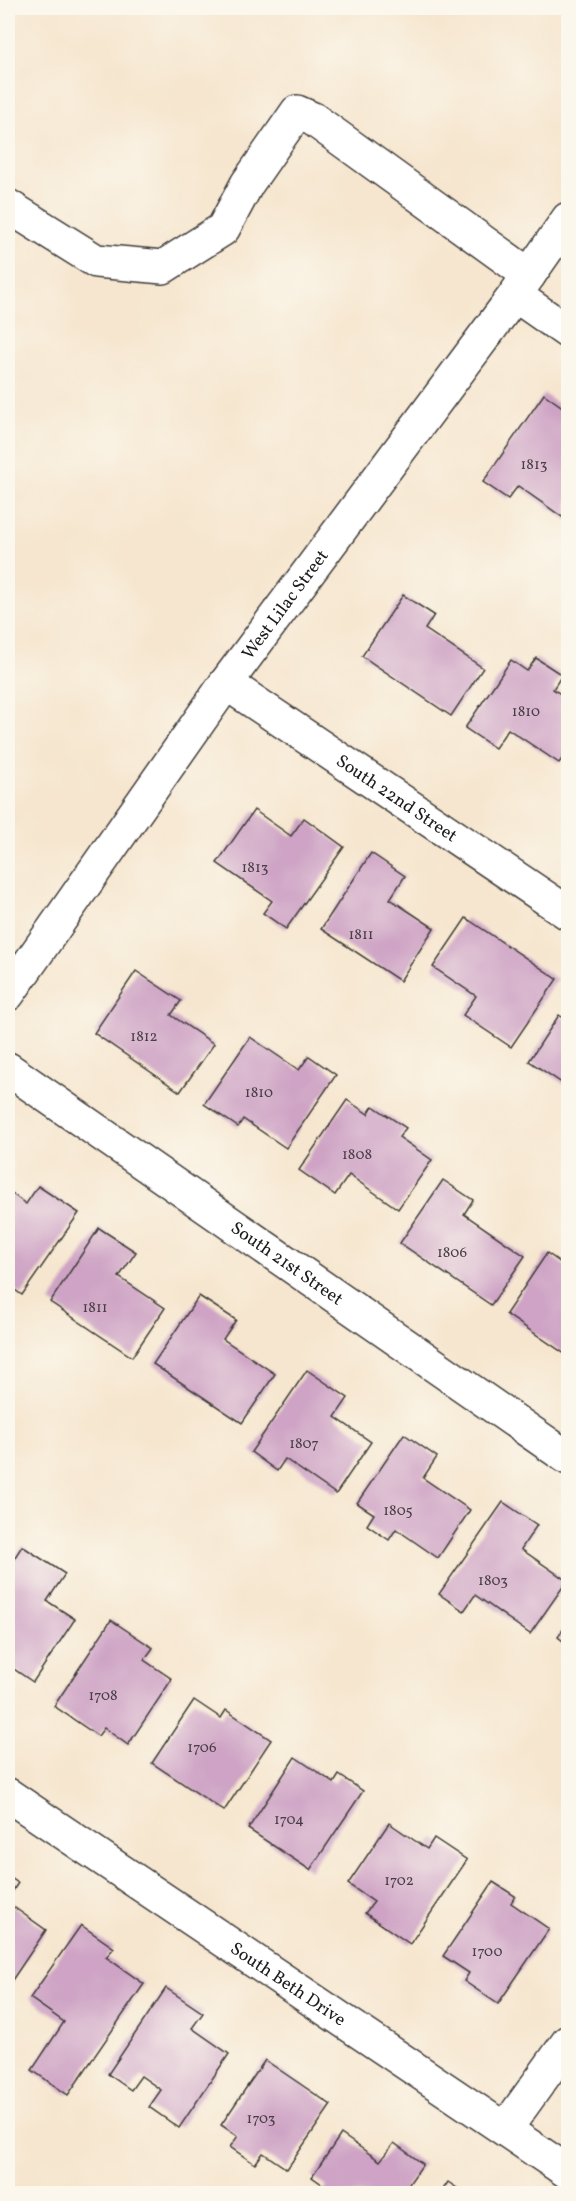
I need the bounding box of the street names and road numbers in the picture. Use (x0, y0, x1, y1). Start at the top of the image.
street label: West Lilac Street (237, 545, 335, 665)
street label: South 22nd Street (330, 749, 462, 849)
street label: South 21st Street (225, 1216, 348, 1312)
street label: South Beth Drive (225, 1937, 350, 2033)

